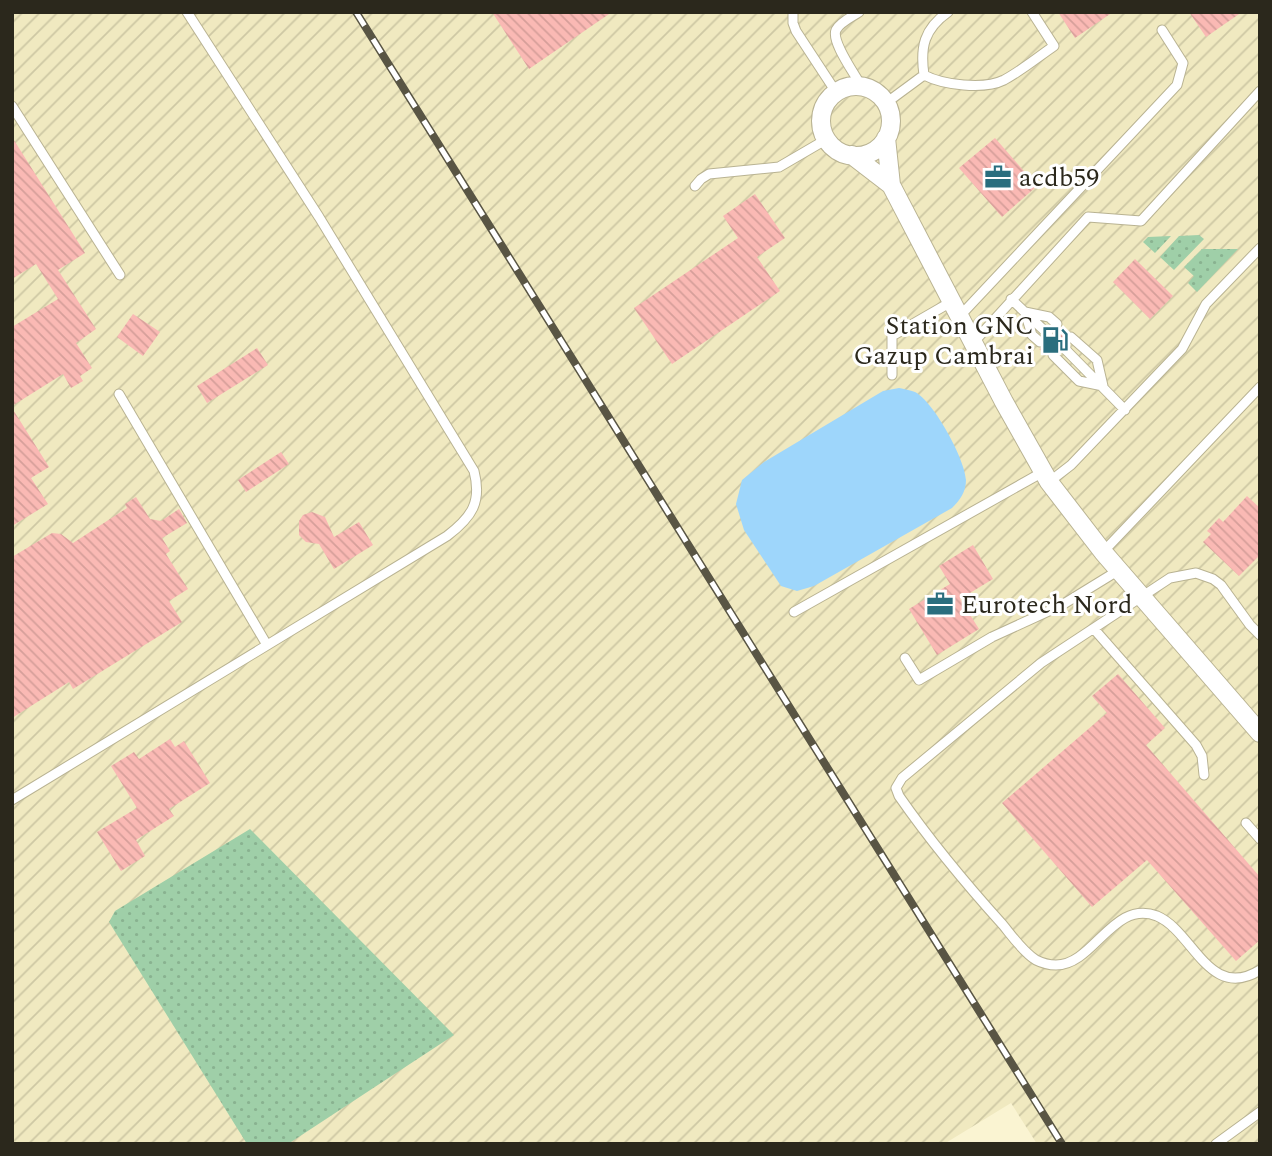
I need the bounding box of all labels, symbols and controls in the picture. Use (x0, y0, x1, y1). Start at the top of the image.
place label: acdb59 (1019, 158, 1099, 198)
office icon: acdb59 (983, 162, 1013, 192)
place label: Station GNC Gazup Cambrai (854, 306, 1034, 376)
fuel station icon: Station GNC Gazup Cambrai (1040, 325, 1070, 355)
place label: Eurotech Nord (961, 585, 1132, 625)
office icon: Eurotech Nord (925, 589, 955, 619)

